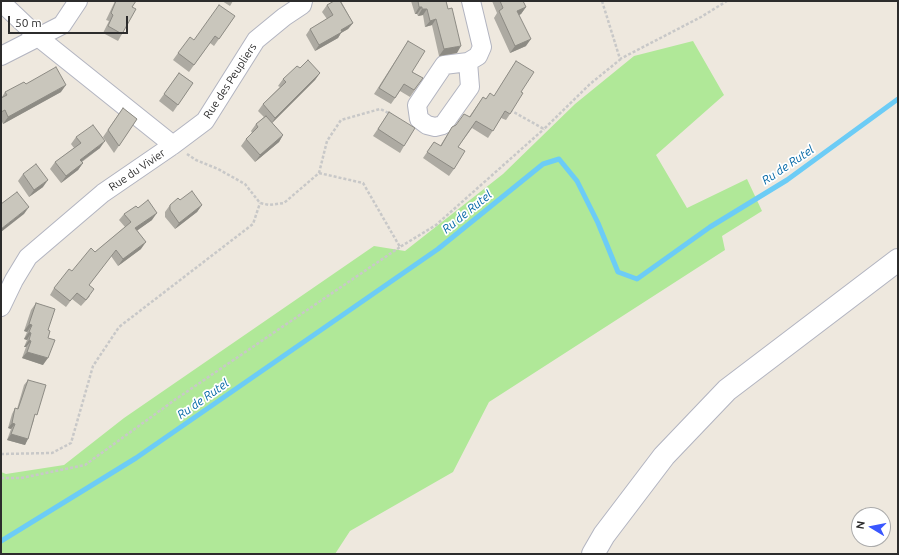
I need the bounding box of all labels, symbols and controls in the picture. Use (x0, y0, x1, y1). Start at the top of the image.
scale bar (10, 8, 130, 34)
text: 50 m (15, 16, 42, 29)
street label: Rue des Peupliers (201, 41, 259, 121)
water label: Ru de Rutel (759, 142, 817, 188)
street label: Rue du Vivier (106, 146, 168, 194)
water label: Ru de Rutel (439, 188, 495, 236)
water label: Ru de Rutel (174, 376, 232, 422)
north arrow (851, 507, 891, 547)
text: N (854, 520, 867, 530)

